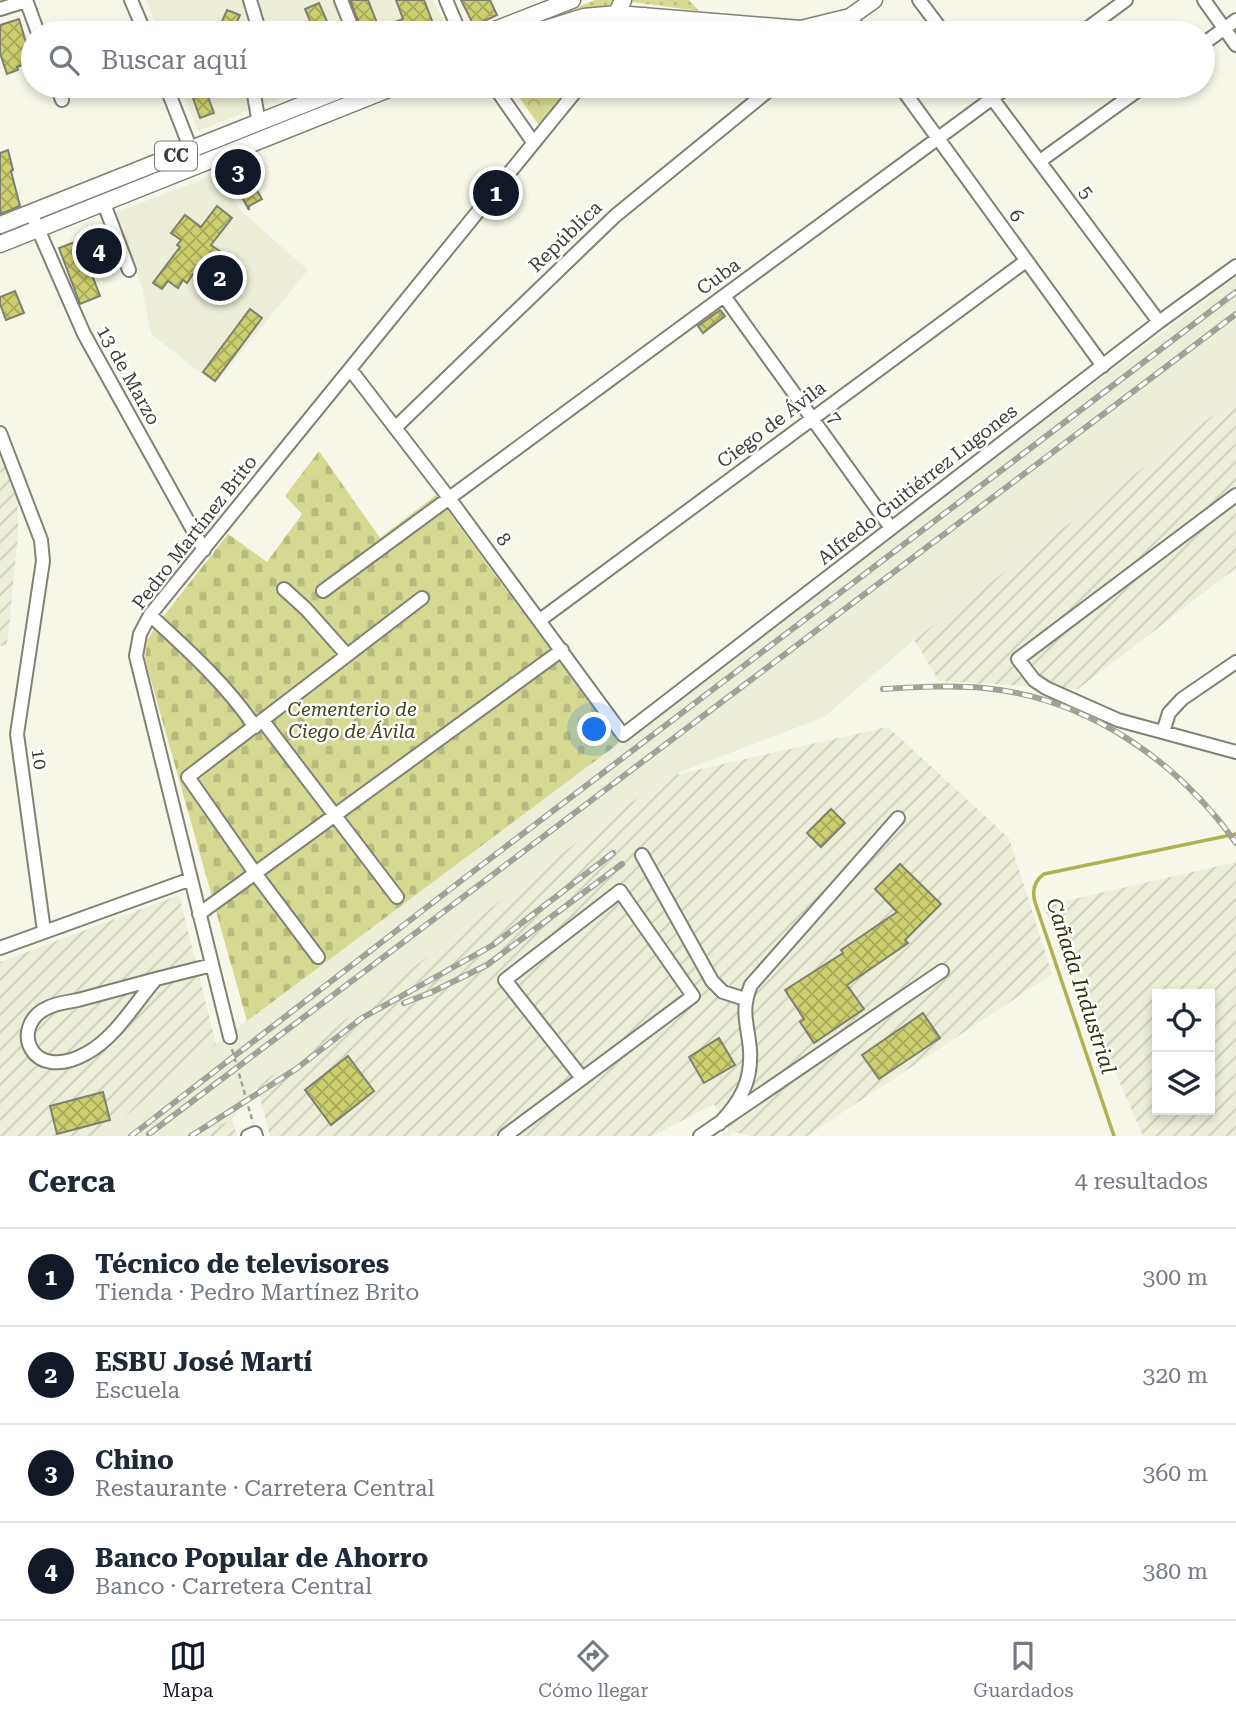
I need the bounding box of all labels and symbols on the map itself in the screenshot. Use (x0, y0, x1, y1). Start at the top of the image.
road number: CC (155, 141, 197, 170)
pin: 3 (215, 146, 261, 198)
pin: 1 (473, 167, 519, 219)
street label: 5 (1074, 181, 1099, 203)
street label: República (524, 195, 607, 277)
street label: 6 (1004, 204, 1029, 226)
pin: 4 (76, 225, 122, 277)
pin: 2 (197, 252, 243, 304)
street label: Cuba (692, 253, 745, 300)
street label: 13 de Marzo (92, 322, 165, 429)
street label: Ciego de Ávila (712, 376, 831, 473)
street label: Alfredo Guitiérrez Lugones (813, 399, 1022, 570)
street label: 7 (822, 407, 847, 430)
street label: Pedro Martínez Brito (127, 451, 262, 614)
street label: 8 (491, 528, 516, 550)
park label: Cementerio de Ciego de Ávila (287, 698, 417, 743)
your location (577, 712, 611, 746)
street label: 10 (27, 747, 52, 771)
water label: Cañada Industrial (1041, 895, 1121, 1077)

